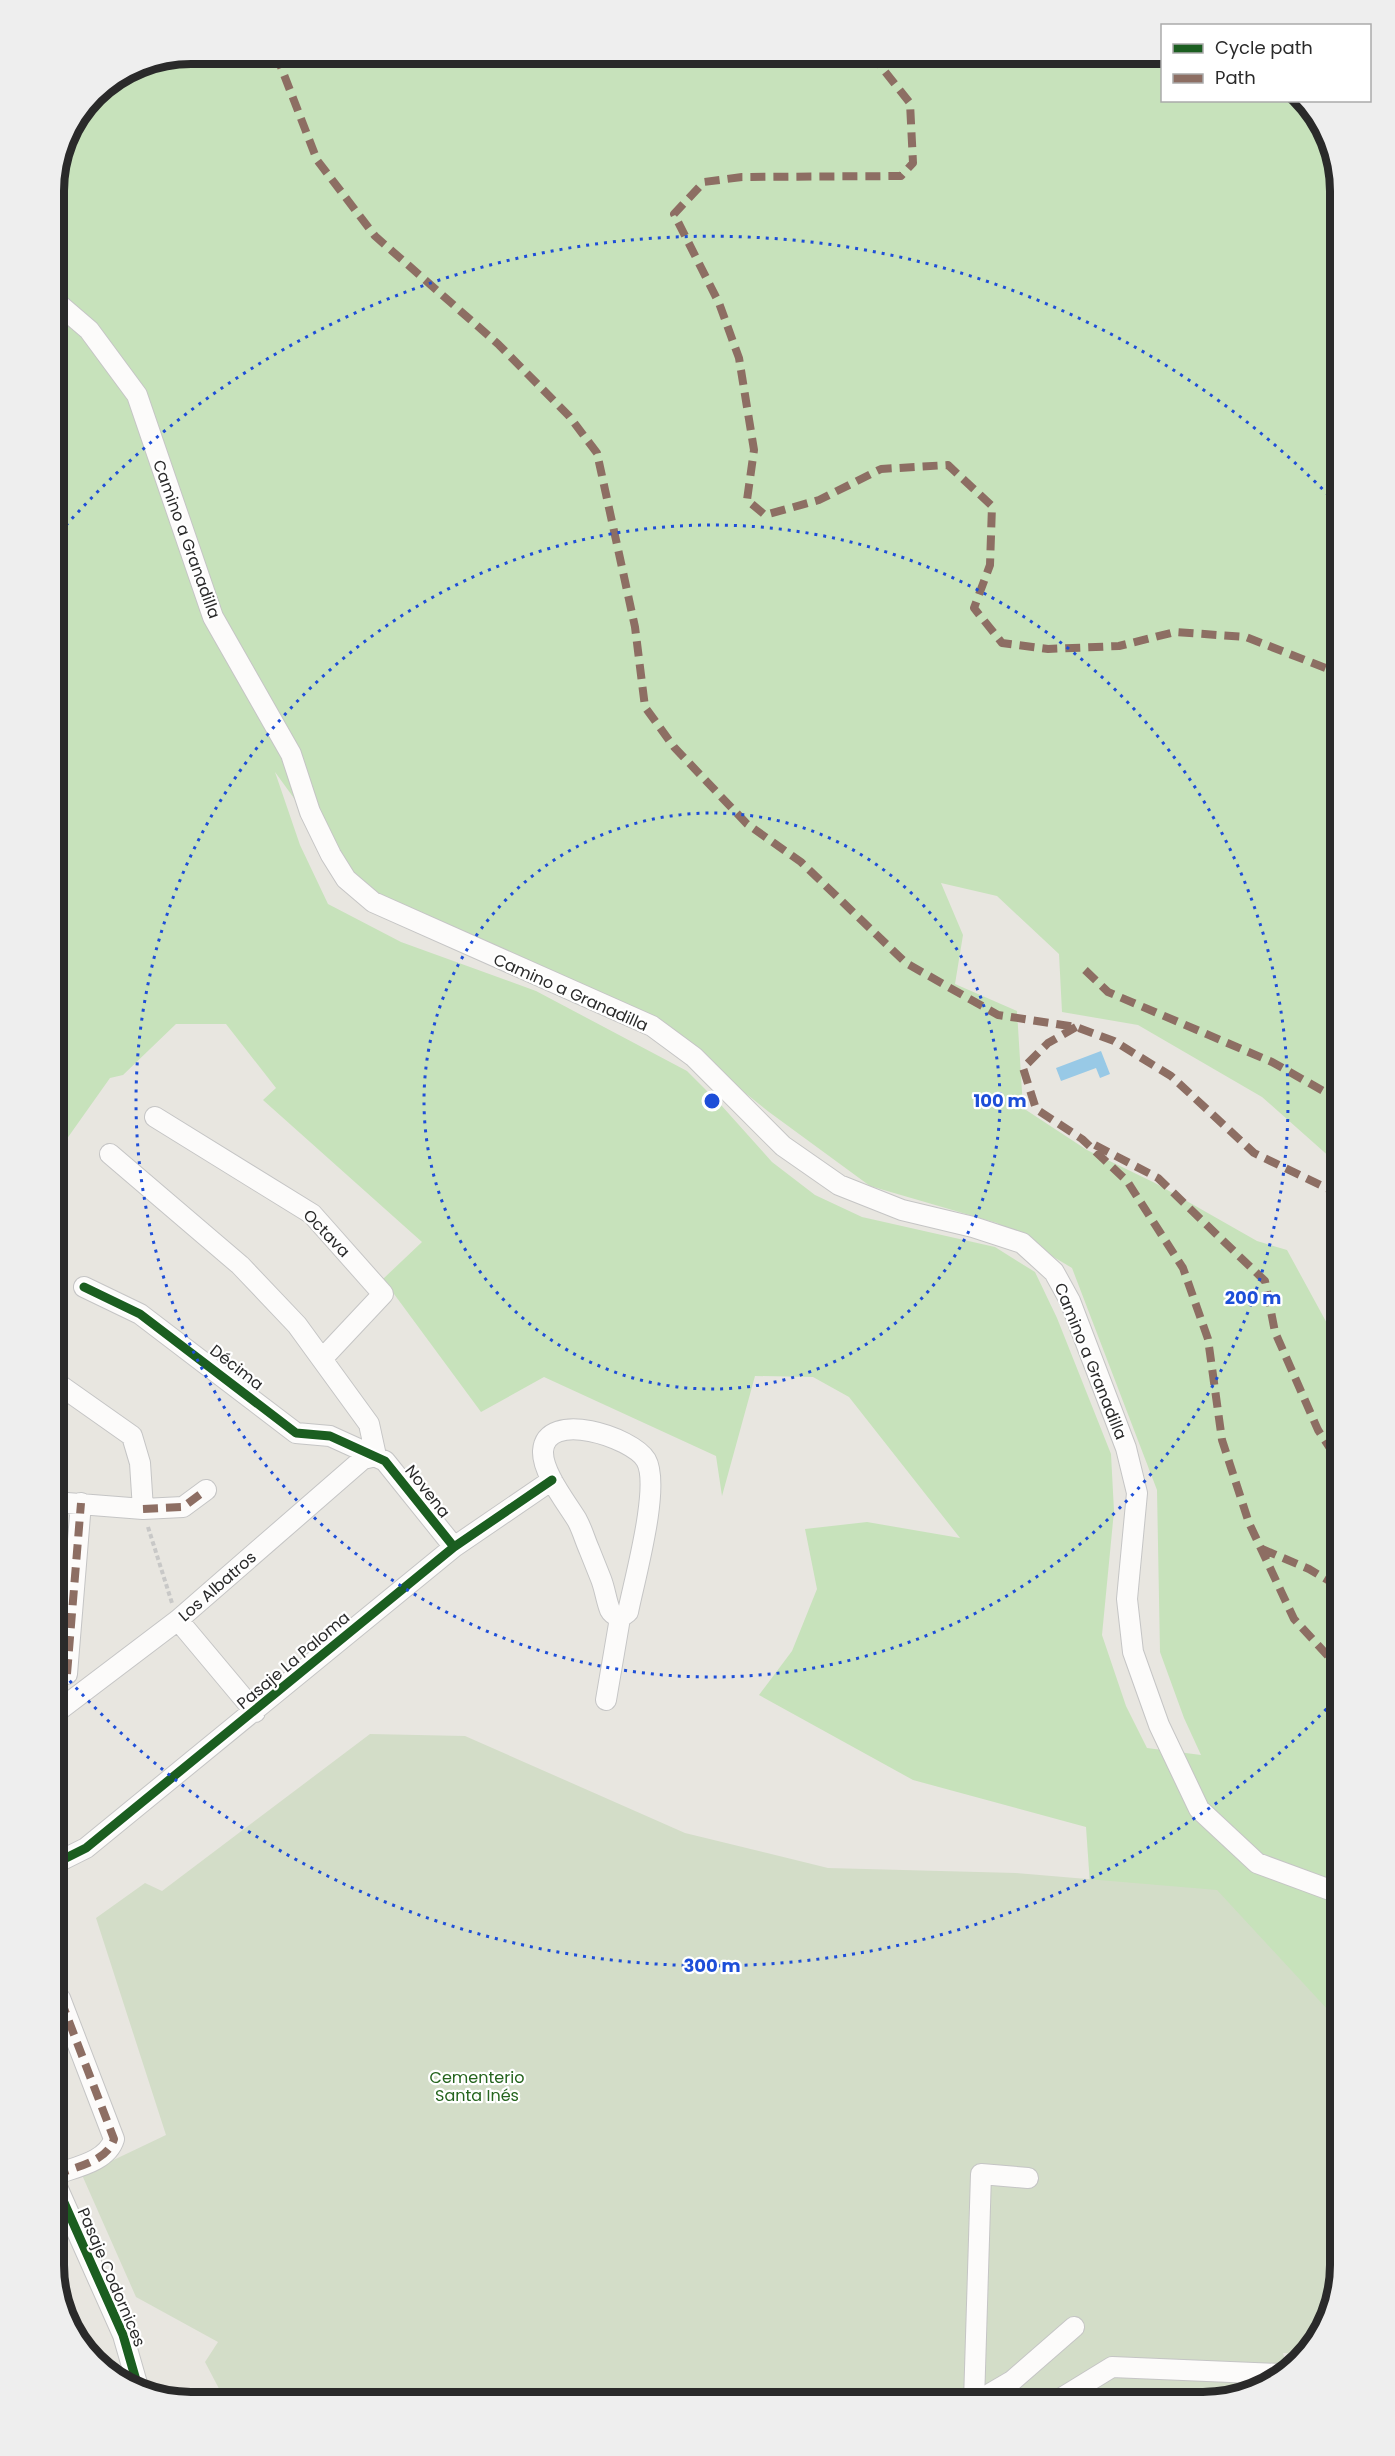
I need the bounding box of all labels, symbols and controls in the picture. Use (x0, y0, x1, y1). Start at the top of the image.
legend (1161, 24, 1371, 102)
text: Cycle path (1215, 35, 1313, 60)
text: Path (1215, 65, 1256, 90)
street label: Camino a Granadilla (147, 457, 226, 622)
street label: Camino a Granadilla (490, 948, 652, 1037)
text: 100 m (973, 1088, 1027, 1113)
centre of rings (702, 1091, 722, 1111)
street label: Octava (298, 1204, 355, 1262)
street label: Camino a Granadilla (1049, 1279, 1133, 1443)
text: 200 m (1225, 1285, 1281, 1310)
street label: Décima (205, 1339, 268, 1396)
street label: Novena (400, 1460, 456, 1523)
street label: Los Albatros (173, 1546, 261, 1627)
street label: Pasaje La Paloma (232, 1606, 355, 1714)
text: 300 m (683, 1953, 741, 1978)
park label: Cementerio Santa Inés (430, 2066, 524, 2107)
street label: Pasaje Codornices (72, 2204, 151, 2350)

